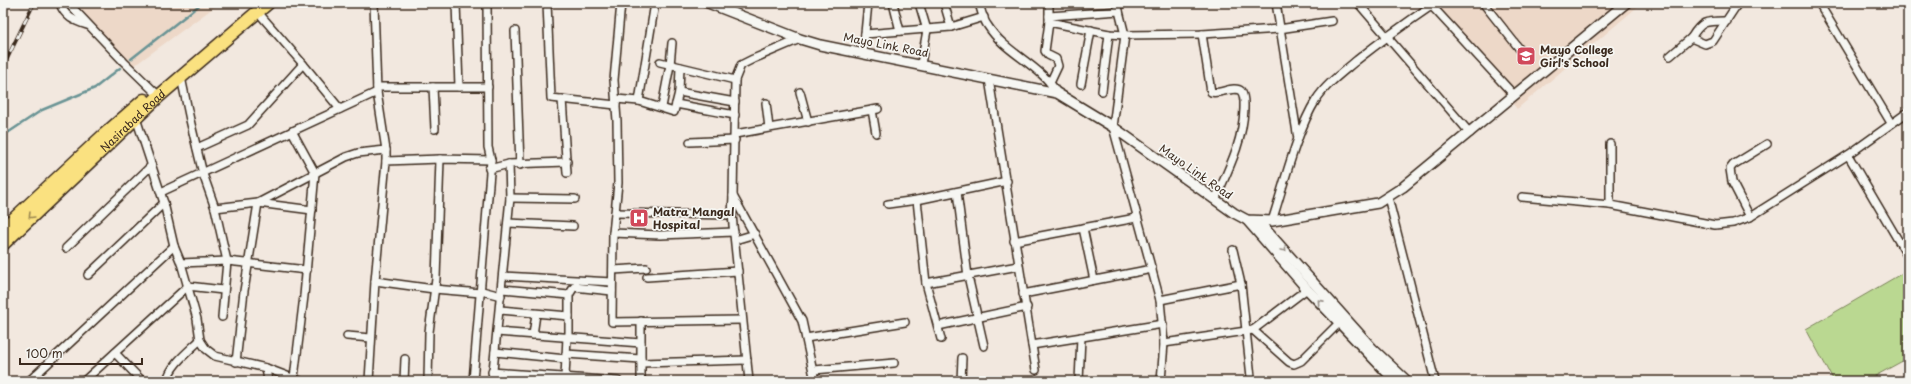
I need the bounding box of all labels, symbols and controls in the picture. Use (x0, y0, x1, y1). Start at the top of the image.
street label: Mayo Link Road (842, 28, 930, 61)
place label: Mayo College Girl's School (1540, 41, 1613, 71)
school or university icon: Mayo College Girl's School (1515, 45, 1537, 67)
street label: Nasirabad Road (96, 85, 169, 156)
street label: Mayo Link Road (1156, 140, 1237, 203)
place label: Matra Mangal Hospital (653, 203, 734, 233)
hospital icon: Matra Mangal Hospital (628, 207, 650, 229)
one-way arrow (28, 211, 36, 219)
one-way arrow (1279, 245, 1286, 252)
one-way arrow (1317, 299, 1324, 307)
scale bar (20, 340, 142, 366)
text: 100 m (26, 344, 63, 362)

